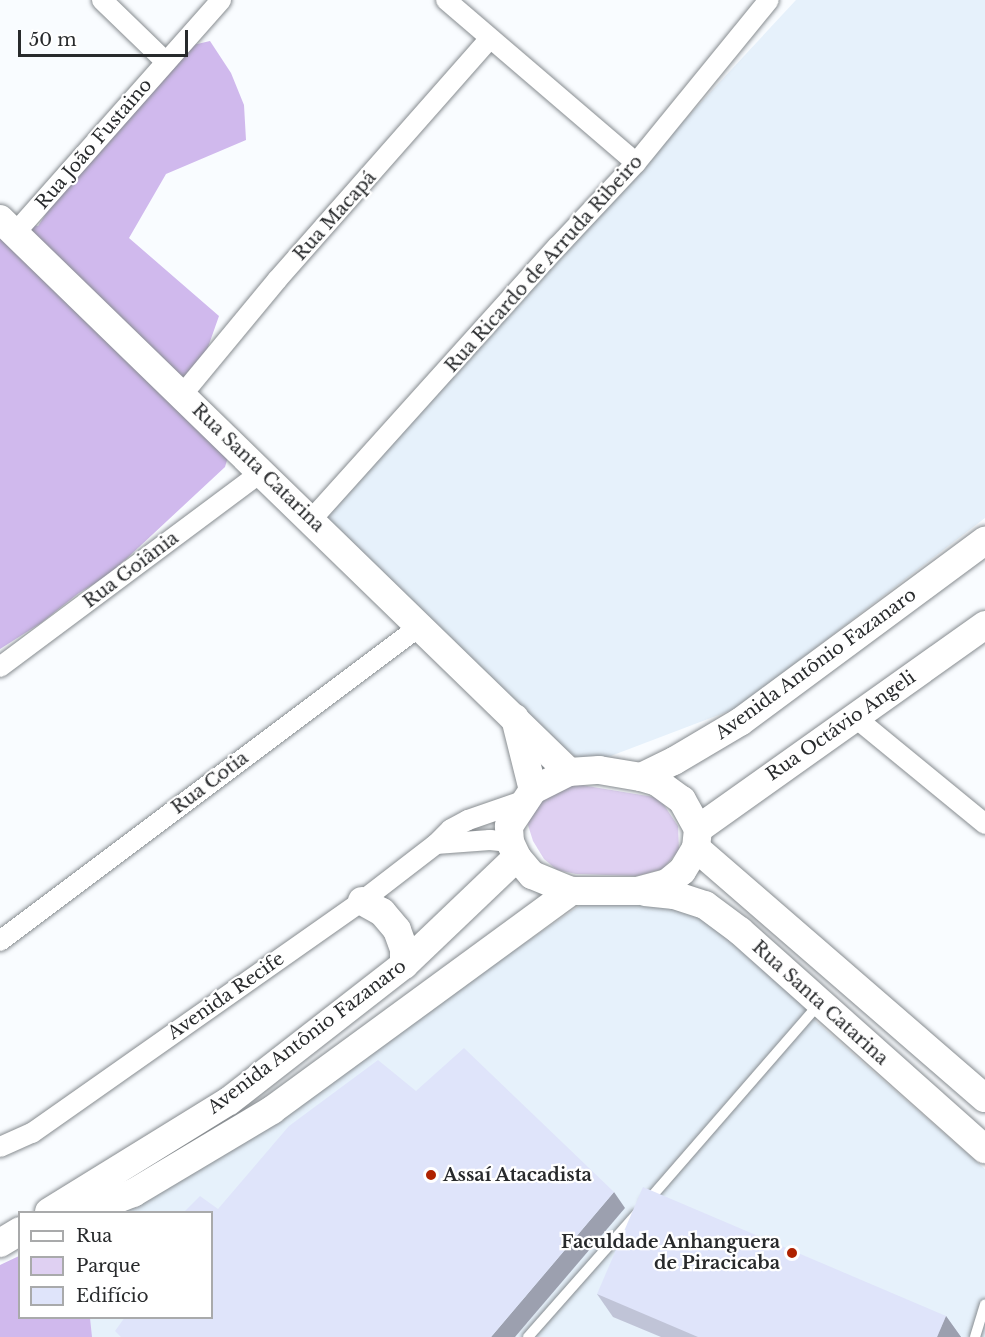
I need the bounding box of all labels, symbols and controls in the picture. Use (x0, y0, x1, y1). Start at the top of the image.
scale bar (21, 18, 190, 56)
text: 50 m (29, 29, 77, 51)
street label: Rua João Fustaino (31, 74, 157, 214)
street label: Rua Ricardo de Arruda Ribeiro (440, 151, 648, 377)
street label: Rua Macapá (289, 167, 381, 265)
street label: Rua Santa Catarina (187, 399, 329, 537)
street label: Rua Goiânia (79, 527, 183, 613)
street label: Avenida Antônio Fazanaro (711, 584, 921, 744)
street label: Rua Octávio Angeli (762, 666, 920, 786)
street label: Rua Cotia (167, 747, 253, 819)
street label: Rua Santa Catarina (748, 936, 892, 1070)
street label: Avenida Recife (164, 948, 288, 1044)
street label: Avenida Antônio Fazanaro (203, 955, 411, 1119)
place label: Assaí Atacadista (443, 1164, 593, 1186)
marker: Assaí Atacadista (424, 1168, 438, 1182)
legend (18, 1211, 213, 1319)
text: Rua (76, 1225, 112, 1247)
place label: Faculdade Anhanguera de Piracicaba (560, 1232, 780, 1274)
marker: Faculdade Anhanguera de Piracicaba (785, 1246, 799, 1260)
text: Parque (76, 1255, 141, 1277)
text: Edifício (76, 1285, 149, 1307)

